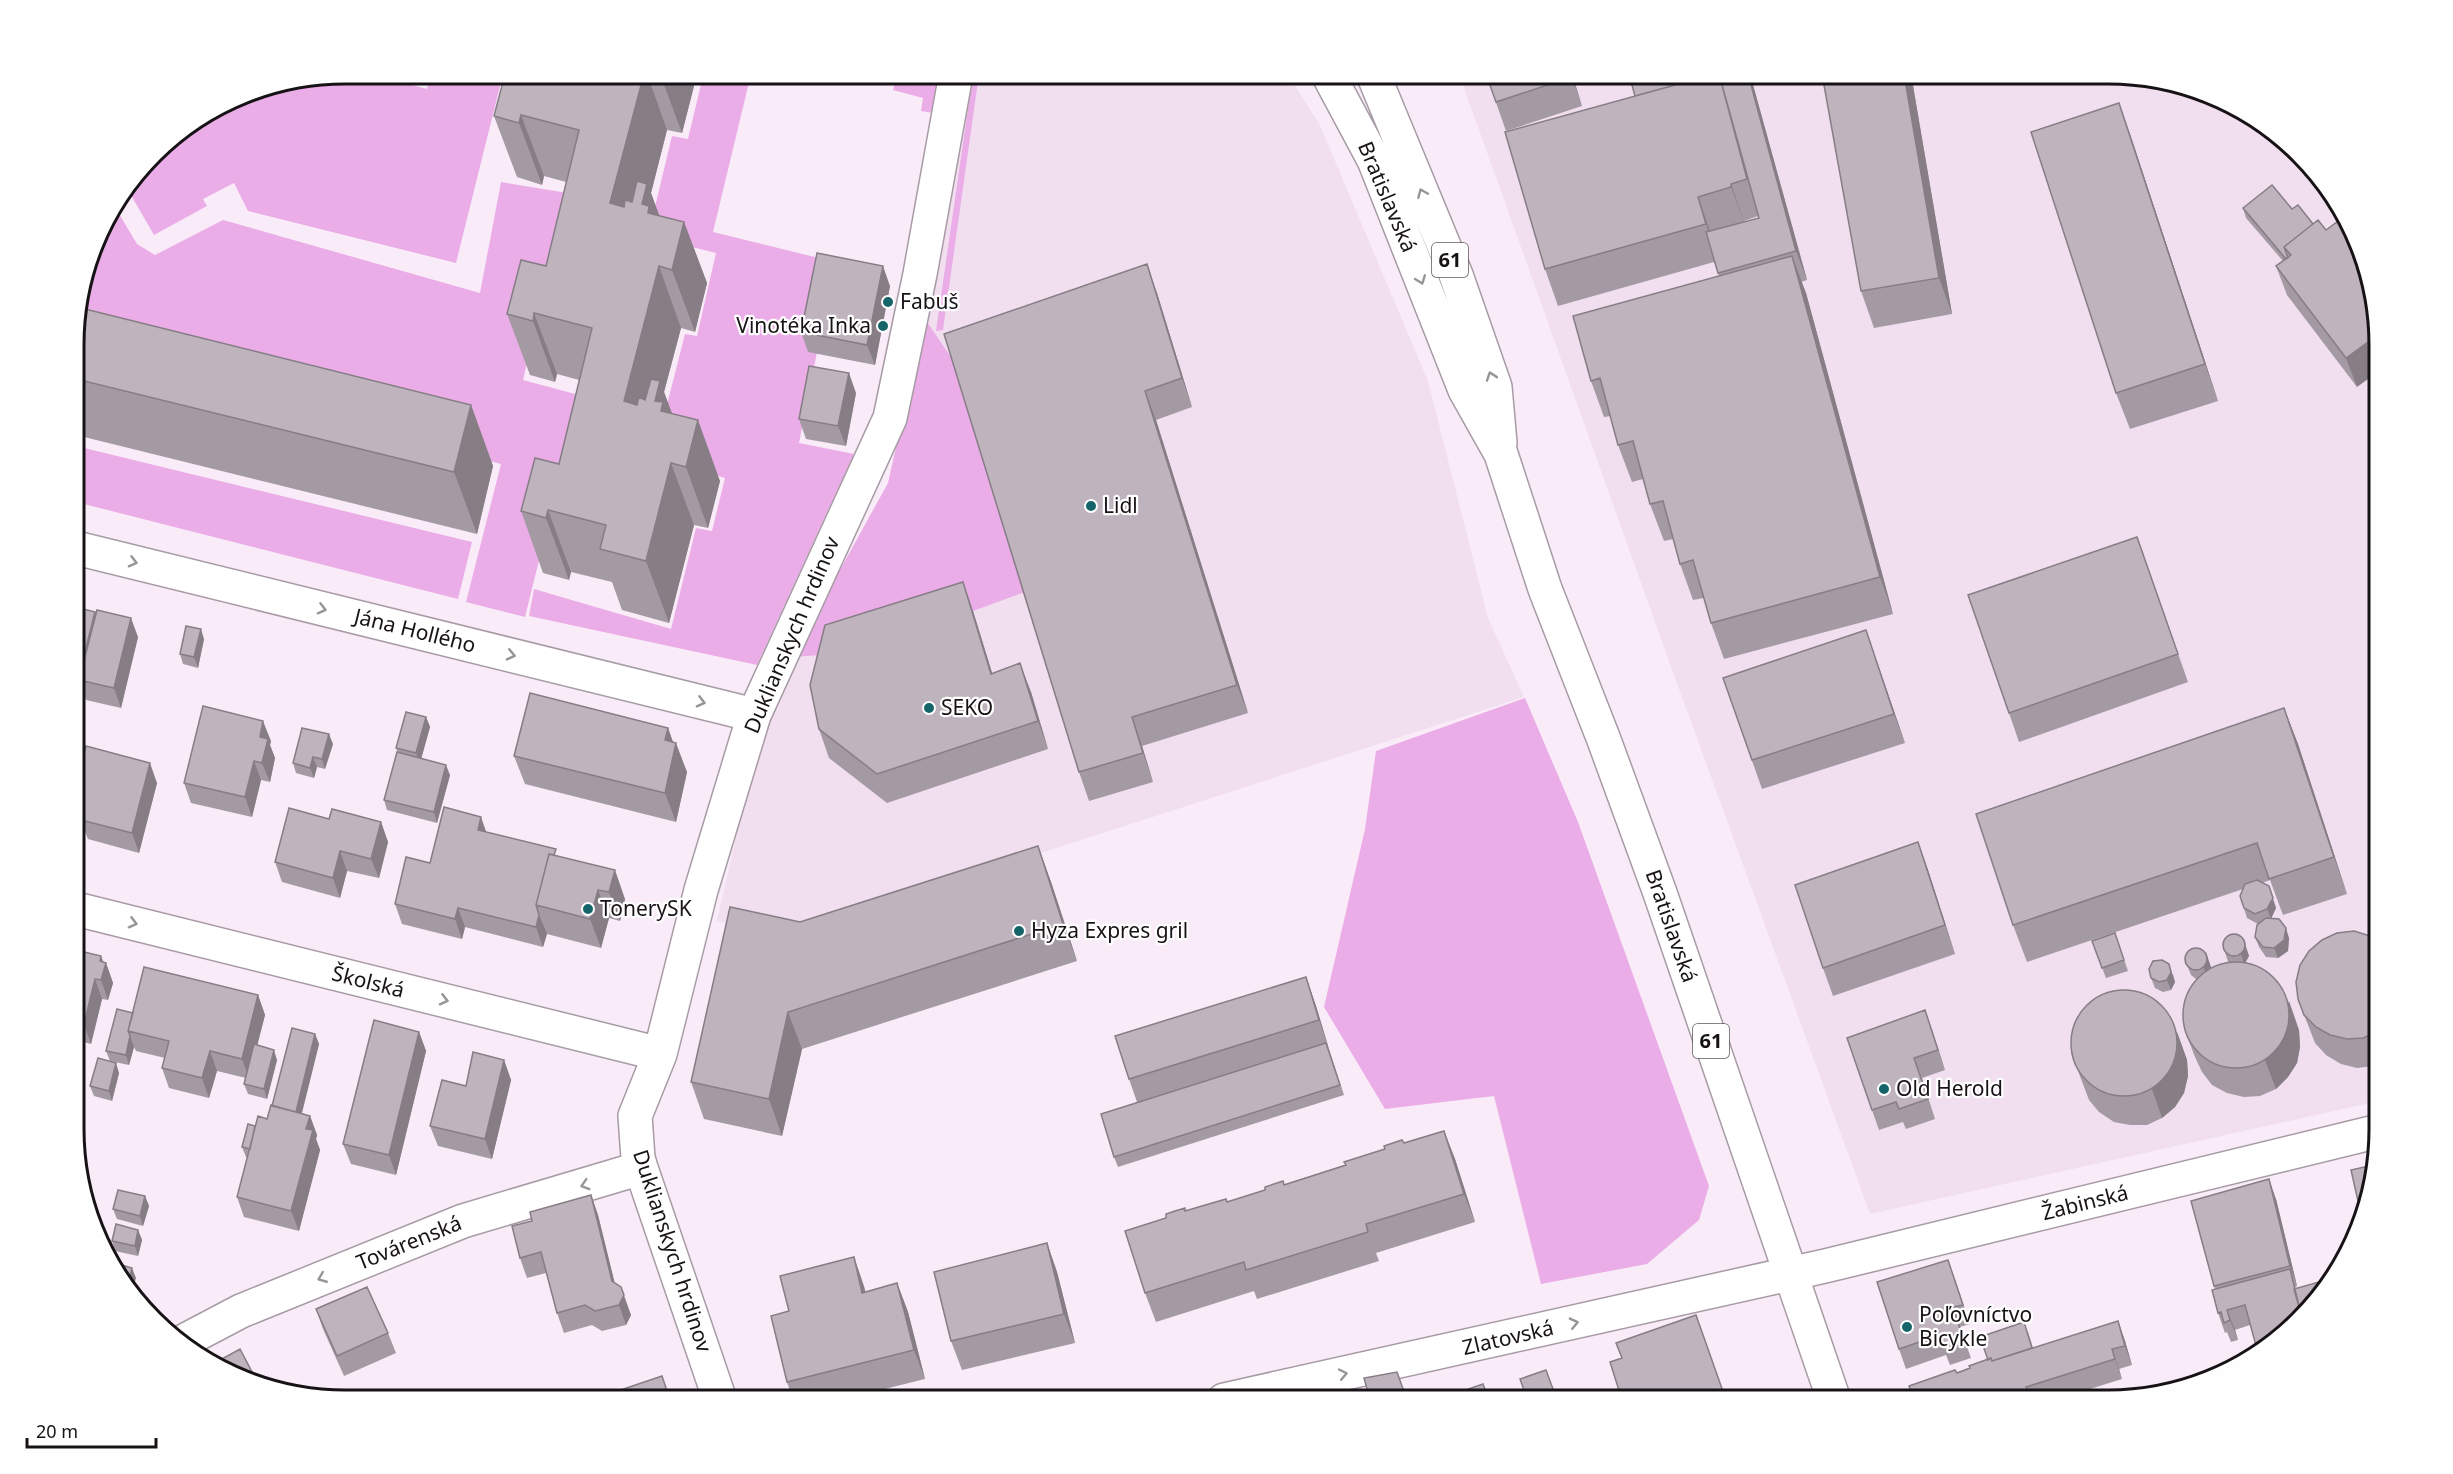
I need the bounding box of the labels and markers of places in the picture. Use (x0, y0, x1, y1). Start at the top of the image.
place label: Fabuš (900, 287, 959, 315)
marker: Fabuš (881, 295, 895, 309)
place label: Vinotéka Inka (736, 311, 871, 339)
marker: Vinotéka Inka (876, 319, 890, 333)
place label: Lidl (1103, 491, 1138, 519)
marker: Lidl (1084, 499, 1098, 513)
place label: SEKO (941, 693, 993, 721)
marker: SEKO (922, 701, 936, 715)
place label: TonerySK (600, 894, 692, 922)
marker: TonerySK (581, 902, 595, 916)
place label: Hyza Expres gril (1031, 916, 1188, 944)
marker: Hyza Expres gril (1012, 924, 1026, 938)
place label: Old Herold (1896, 1074, 2003, 1102)
marker: Old Herold (1877, 1082, 1891, 1096)
place label: Poľovníctvo Bicykle (1919, 1300, 2032, 1352)
marker: Poľovníctvo Bicykle (1900, 1320, 1914, 1334)

